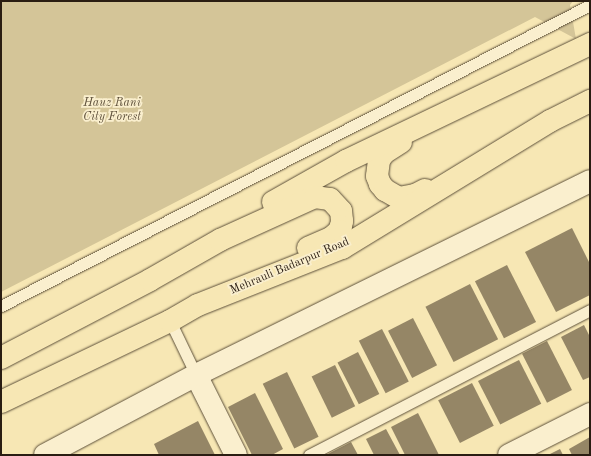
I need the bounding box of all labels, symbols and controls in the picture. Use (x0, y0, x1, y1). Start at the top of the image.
park label: Hauz Rani City Forest (83, 97, 141, 125)
street label: Mehrauli Badarpur Road (228, 235, 352, 299)

